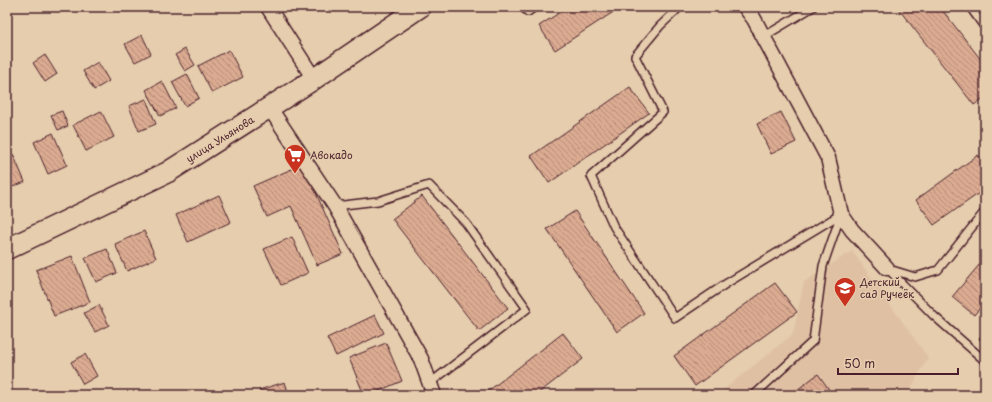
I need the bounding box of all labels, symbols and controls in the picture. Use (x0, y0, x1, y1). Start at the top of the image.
street label: улица Ульянова (183, 111, 257, 166)
supermarket icon: Авокадо (282, 142, 308, 175)
place label: Авокадо (310, 147, 353, 162)
place label: Детский сад Ручеёк (859, 274, 914, 301)
school or university icon: Детский сад Ручеёк (832, 275, 858, 308)
scale bar (838, 350, 958, 376)
text: 50 m (844, 354, 875, 372)

